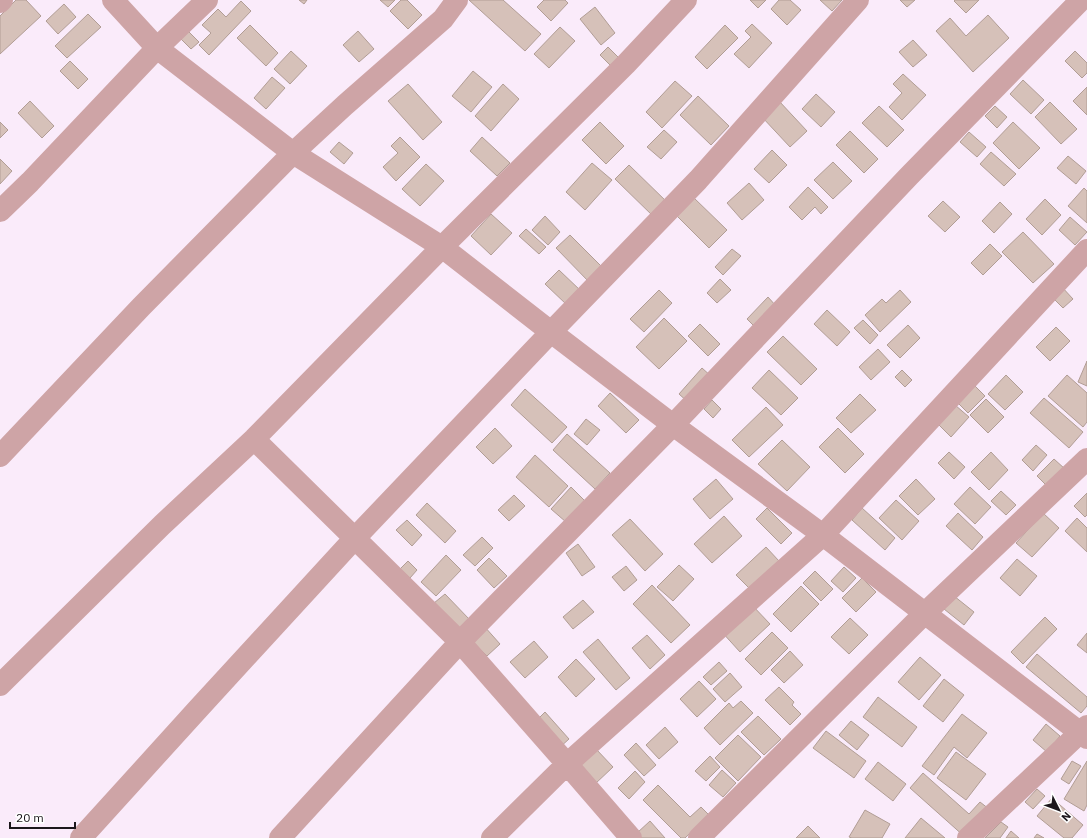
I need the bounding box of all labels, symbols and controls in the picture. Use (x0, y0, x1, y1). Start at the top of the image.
north arrow (1039, 790, 1079, 830)
scale bar (10, 804, 75, 830)
text: N (1059, 809, 1074, 824)
text: 20 m (16, 810, 44, 825)

